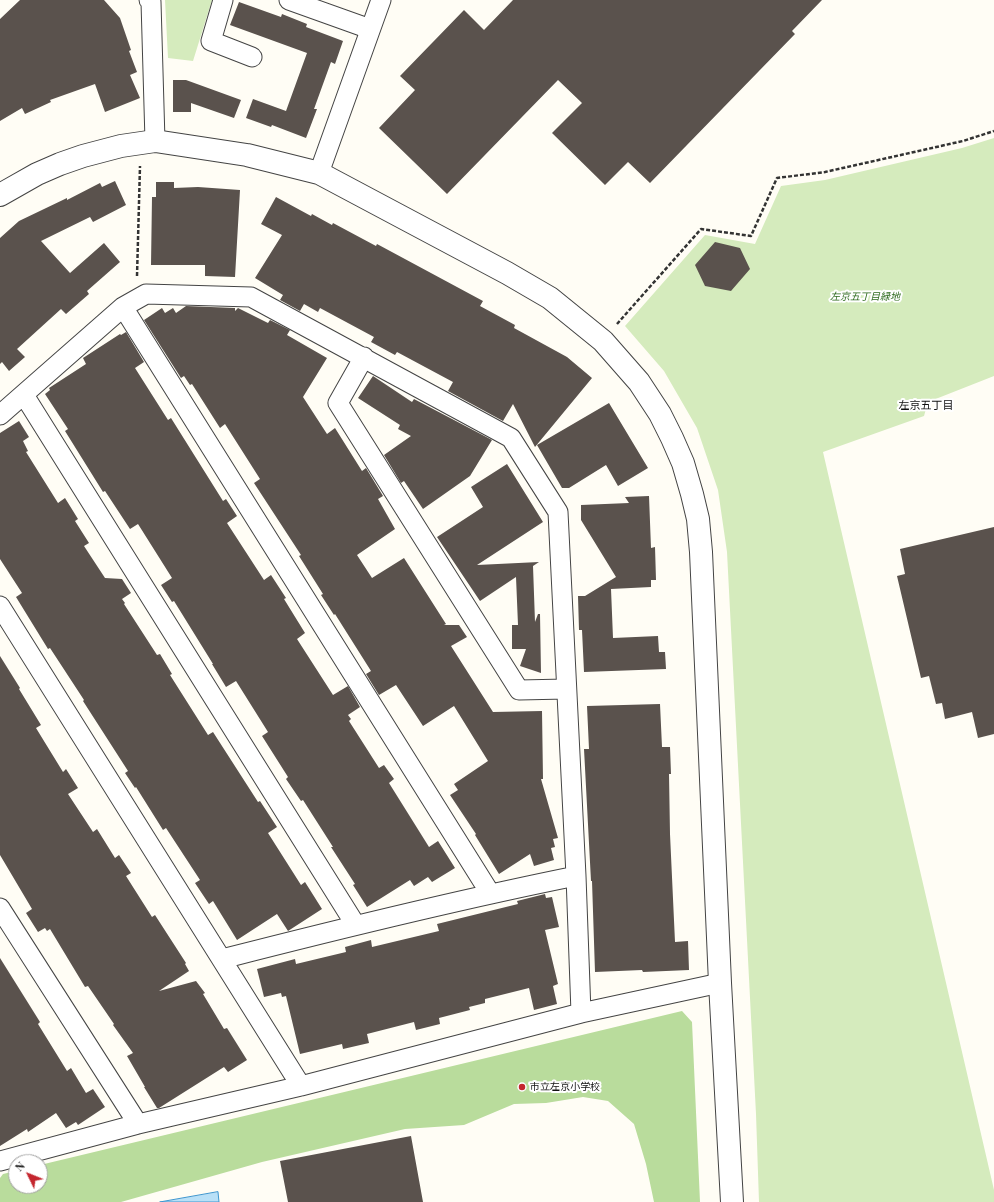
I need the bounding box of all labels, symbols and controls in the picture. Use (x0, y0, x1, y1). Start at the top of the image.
park label: 左京五丁目緑地 (830, 291, 900, 303)
district label: 左京五丁目 (899, 399, 953, 413)
place label: 市立左京小学校 (530, 1081, 600, 1093)
marker: 市立左京小学校 (517, 1082, 527, 1092)
north arrow (8, 1154, 48, 1194)
text: N (11, 1158, 28, 1174)

